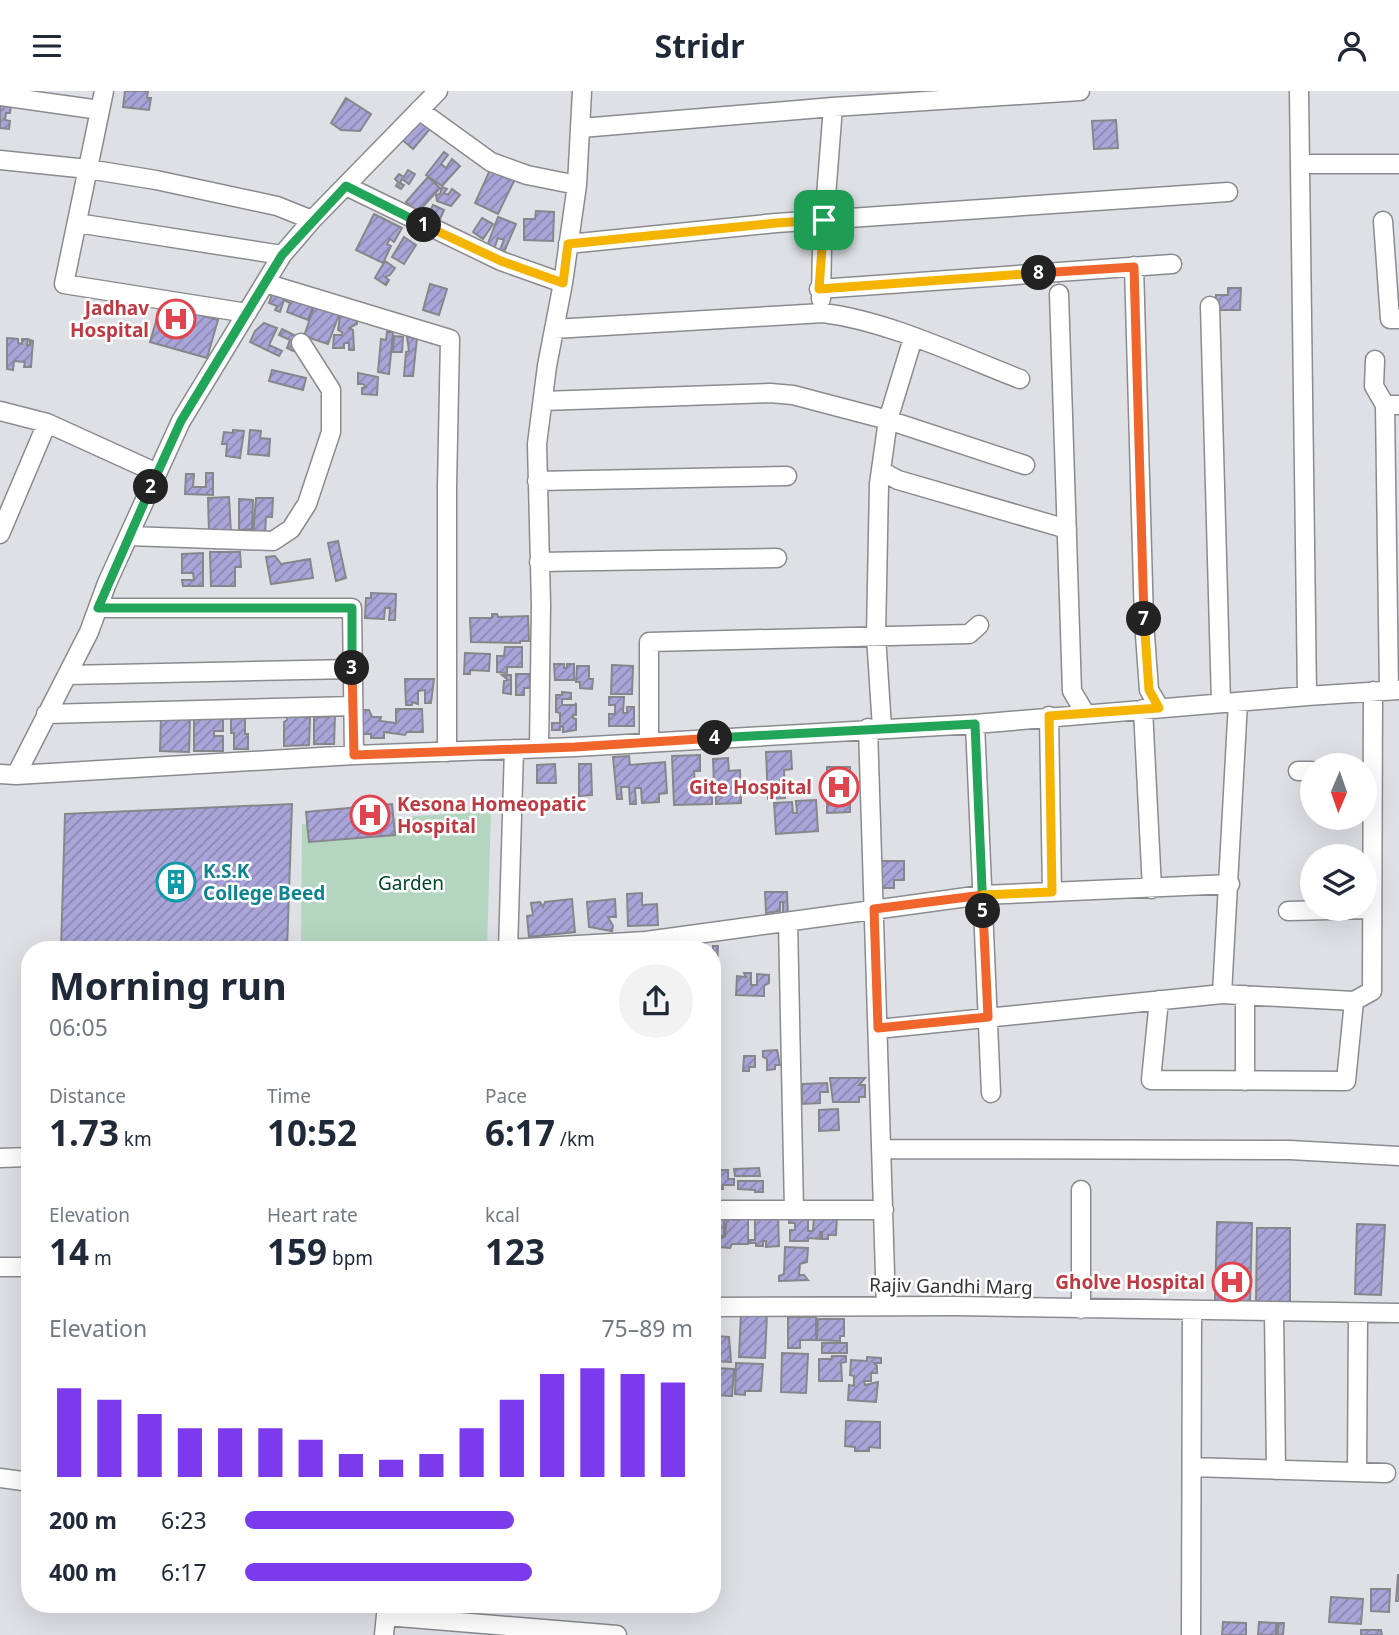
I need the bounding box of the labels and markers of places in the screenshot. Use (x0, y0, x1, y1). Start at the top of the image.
pin (794, 190, 854, 250)
pin: 1 (406, 207, 442, 243)
pin: 8 (1021, 255, 1056, 291)
place label: Jadhav Hospital (70, 295, 149, 343)
hospital icon: Jadhav Hospital (155, 298, 197, 340)
pin: 2 (134, 469, 168, 505)
pin: 7 (1126, 601, 1162, 637)
pin: 3 (334, 651, 370, 685)
pin: 4 (698, 721, 732, 755)
hospital icon: Gite Hospital (818, 766, 860, 808)
place label: Gite Hospital (689, 774, 812, 800)
place label: Kesona Homeopatic Hospital (397, 791, 587, 839)
hospital icon: Kesona Homeopatic Hospital (349, 794, 391, 836)
place label: K.S.K College Beed (203, 858, 325, 906)
building icon: K.S.K College Beed (155, 861, 197, 903)
pin: 5 (965, 893, 1000, 929)
hospital icon: Gholve Hospital (1211, 1261, 1253, 1303)
place label: Gholve Hospital (1055, 1269, 1205, 1295)

